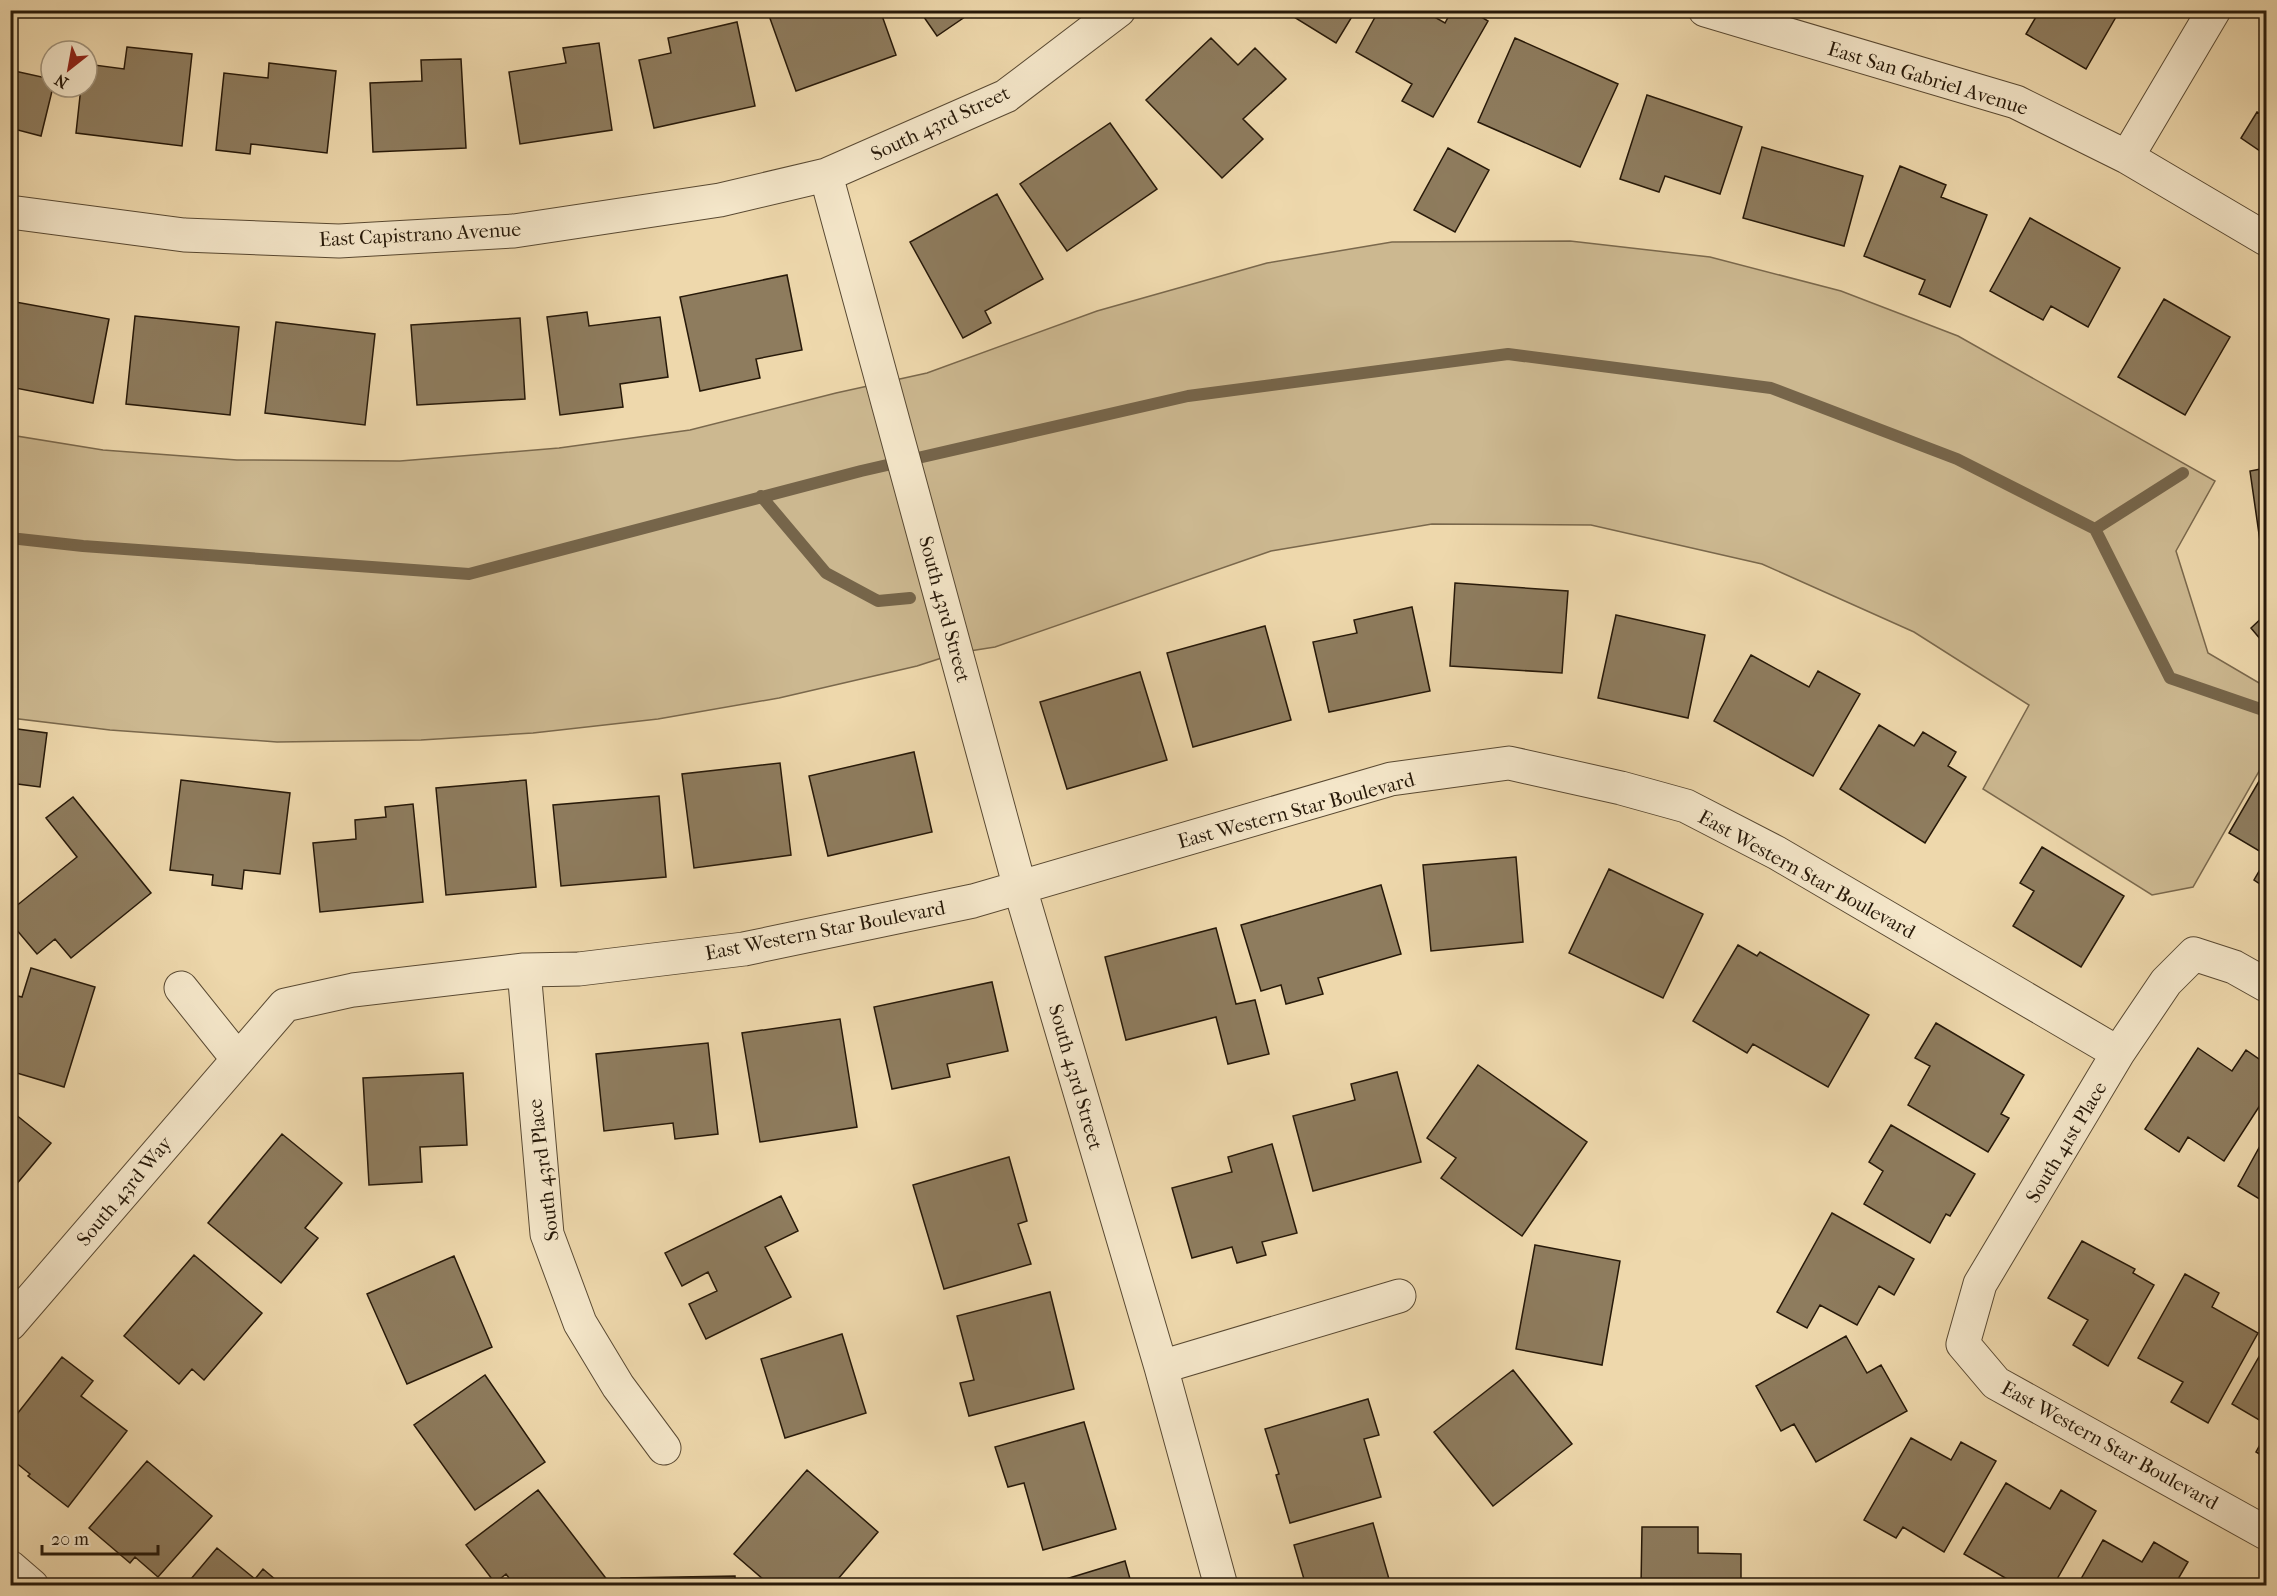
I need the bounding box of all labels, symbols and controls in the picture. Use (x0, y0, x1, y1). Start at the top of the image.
street label: East San Gabriel Avenue (1825, 37, 2031, 120)
north arrow (39, 39, 99, 99)
text: N (51, 70, 72, 93)
street label: South 43rd Street (867, 81, 1013, 166)
street label: East Capistrano Avenue (318, 218, 522, 251)
street label: South 43rd Street (914, 533, 975, 685)
street label: East Western Star Boulevard (1175, 767, 1418, 853)
street label: East Western Star Boulevard (1694, 805, 1920, 944)
street label: East Western Star Boulevard (703, 896, 948, 965)
street label: South 43rd Street (1044, 1002, 1107, 1153)
street label: South 41st Place (2021, 1077, 2112, 1207)
street label: South 43rd Place (523, 1097, 564, 1242)
street label: South 43rd Way (72, 1131, 178, 1251)
street label: East Western Star Boulevard (1997, 1376, 2223, 1515)
scale bar (42, 1518, 158, 1556)
text: 20 m (51, 1529, 89, 1550)

